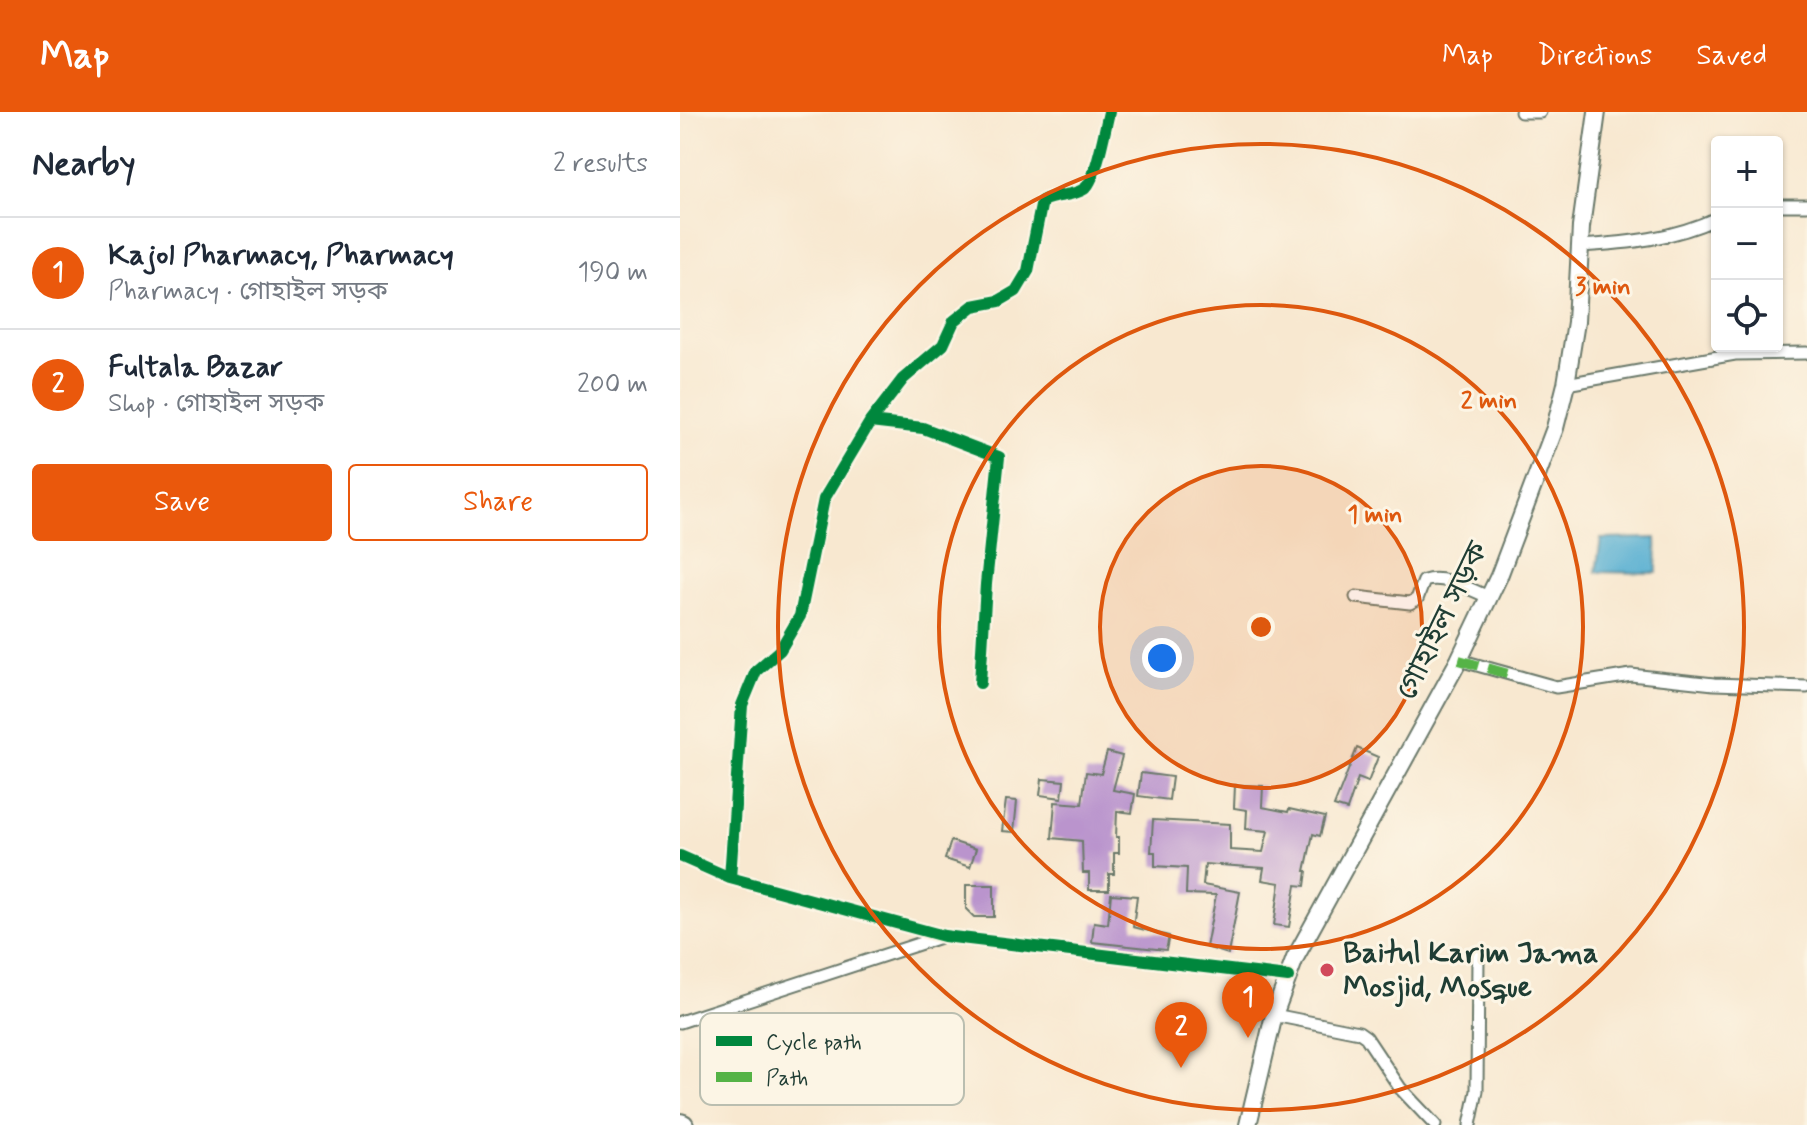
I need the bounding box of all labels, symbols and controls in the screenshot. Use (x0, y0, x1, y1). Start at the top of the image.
text: Map (40, 32, 110, 81)
text: Map (1442, 38, 1493, 75)
text: Directions (1537, 38, 1652, 75)
text: Saved (1696, 38, 1767, 75)
map controls (1711, 136, 1783, 352)
button: + (1711, 136, 1783, 208)
text: Nearby (32, 142, 136, 187)
text: 2 results (553, 147, 648, 181)
button: − (1711, 208, 1783, 280)
text: Kajol Pharmacy, Pharmacy (108, 236, 454, 275)
text: 1 (52, 256, 64, 290)
text: 190 m (578, 256, 648, 290)
text: 3 min (1575, 272, 1631, 303)
text: Pharmacy · গোহাইল সড়ক (108, 275, 388, 309)
button: locate (1711, 280, 1783, 352)
text: Fultala Bazar (108, 348, 283, 387)
text: 2 (52, 368, 64, 402)
text: 200 m (577, 368, 648, 402)
text: 2 min (1461, 386, 1517, 417)
text: Shop · গোহাইল সড়ক (108, 387, 324, 421)
button: Save (32, 464, 332, 541)
button: Share (348, 464, 648, 541)
text: 1 min (1347, 500, 1403, 531)
street label: গোহাইল সড়ক (1388, 535, 1498, 707)
centre of rings (1247, 613, 1275, 641)
your location (1142, 638, 1182, 678)
place label: Baitul Karim Jama Mosjid, Mosque (1343, 934, 1598, 1008)
marker: Baitul Karim Jama Mosjid, Mosque (1318, 961, 1336, 979)
pin: 1 (1222, 972, 1274, 1038)
pin: 2 (1155, 1002, 1207, 1068)
legend (700, 1013, 964, 1105)
text: Cycle path (766, 1029, 862, 1057)
text: Path (766, 1065, 808, 1093)

